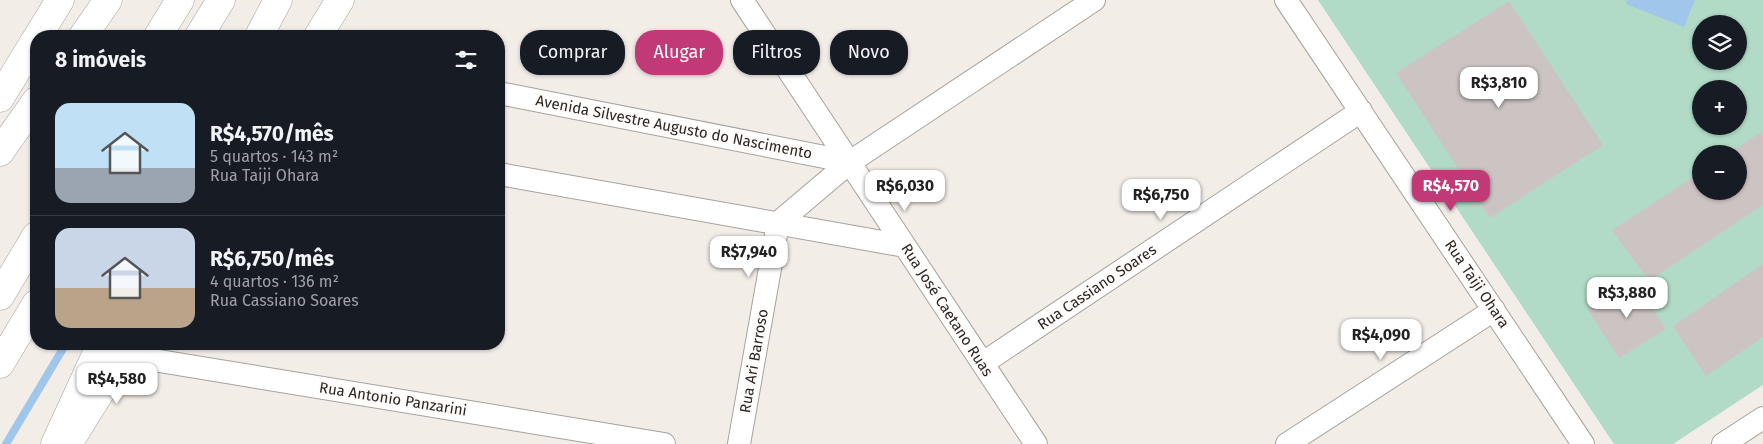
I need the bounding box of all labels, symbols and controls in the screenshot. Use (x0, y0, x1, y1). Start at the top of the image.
map controls (1692, 15, 1747, 200)
button: layers (1692, 15, 1747, 70)
chip: Comprar (520, 30, 625, 75)
chip: Alugar (635, 30, 723, 75)
chip: Filtros (733, 30, 820, 75)
chip: Novo (830, 30, 908, 75)
icon: filters (452, 46, 480, 74)
text: 8 imóveis (55, 47, 146, 73)
pin: R$3,810 (1453, 66, 1545, 109)
text: R$3,810 (1471, 73, 1527, 92)
button: + (1692, 80, 1747, 135)
street label: Avenida Silvestre Augusto do Nascimento (534, 91, 814, 163)
text: R$4,570/mês (210, 121, 334, 147)
icon: home (95, 123, 155, 183)
button: − (1692, 145, 1747, 200)
text: 5 quartos · 143 m² (210, 147, 338, 166)
text: Rua Taiji Ohara (210, 166, 319, 185)
pin: R$6,030 (859, 170, 951, 212)
pin: R$4,570 (1405, 170, 1497, 212)
text: R$6,030 (876, 176, 934, 195)
text: R$4,570 (1423, 176, 1479, 195)
pin: R$6,750 (1115, 178, 1207, 221)
text: R$6,750 (1133, 185, 1189, 204)
pin: R$7,940 (703, 236, 795, 278)
street label: Rua Taiji Ohara (1441, 236, 1513, 332)
street label: Rua José Caetano Ruas (897, 240, 997, 380)
street label: Rua Cassiano Soares (1034, 241, 1160, 333)
text: R$7,940 (721, 242, 777, 261)
text: R$6,750/mês (210, 246, 334, 272)
icon: home (95, 248, 155, 308)
text: 4 quartos · 136 m² (210, 272, 339, 291)
pin: R$3,880 (1581, 276, 1673, 319)
text: R$3,880 (1598, 283, 1656, 302)
text: Rua Cassiano Soares (210, 291, 359, 310)
street label: Rua Ari Barroso (736, 308, 772, 414)
pin: R$4,090 (1335, 318, 1427, 361)
text: R$4,090 (1352, 325, 1410, 344)
pin: R$4,580 (71, 362, 163, 405)
text: R$4,580 (88, 369, 146, 388)
street label: Rua Antonio Panzarini (318, 378, 468, 420)

